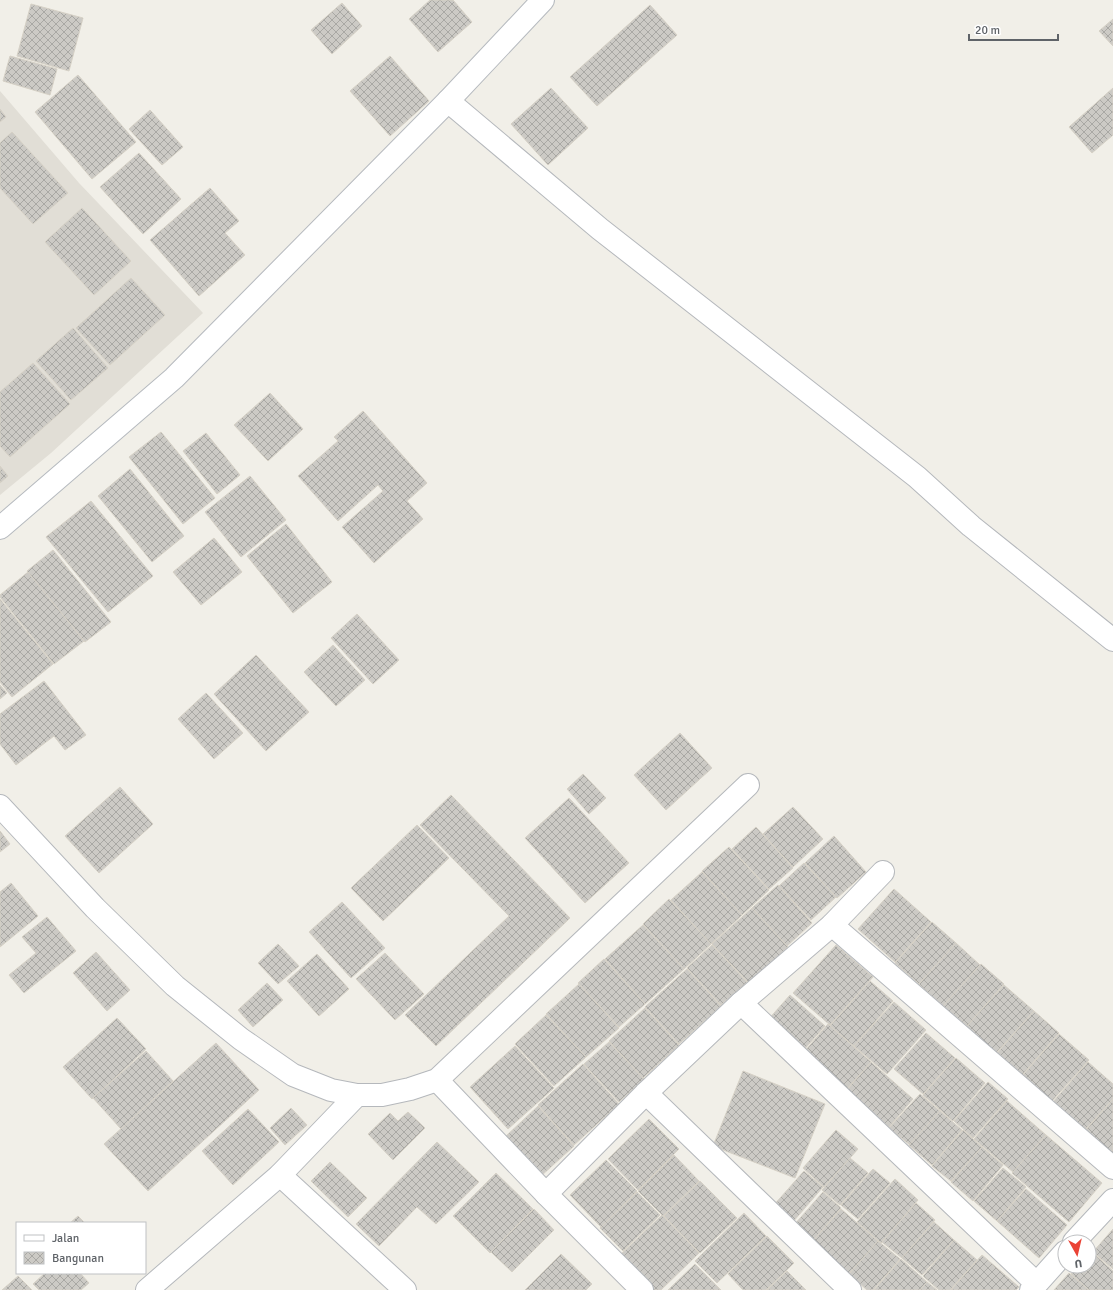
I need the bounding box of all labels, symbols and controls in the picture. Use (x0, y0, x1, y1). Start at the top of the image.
scale bar (969, 16, 1058, 42)
text: 20 m (975, 23, 1000, 38)
legend (16, 1222, 146, 1274)
text: Jalan (52, 1231, 79, 1246)
north arrow (1057, 1234, 1097, 1274)
text: Bangunan (52, 1251, 104, 1266)
text: U (1074, 1256, 1083, 1270)

